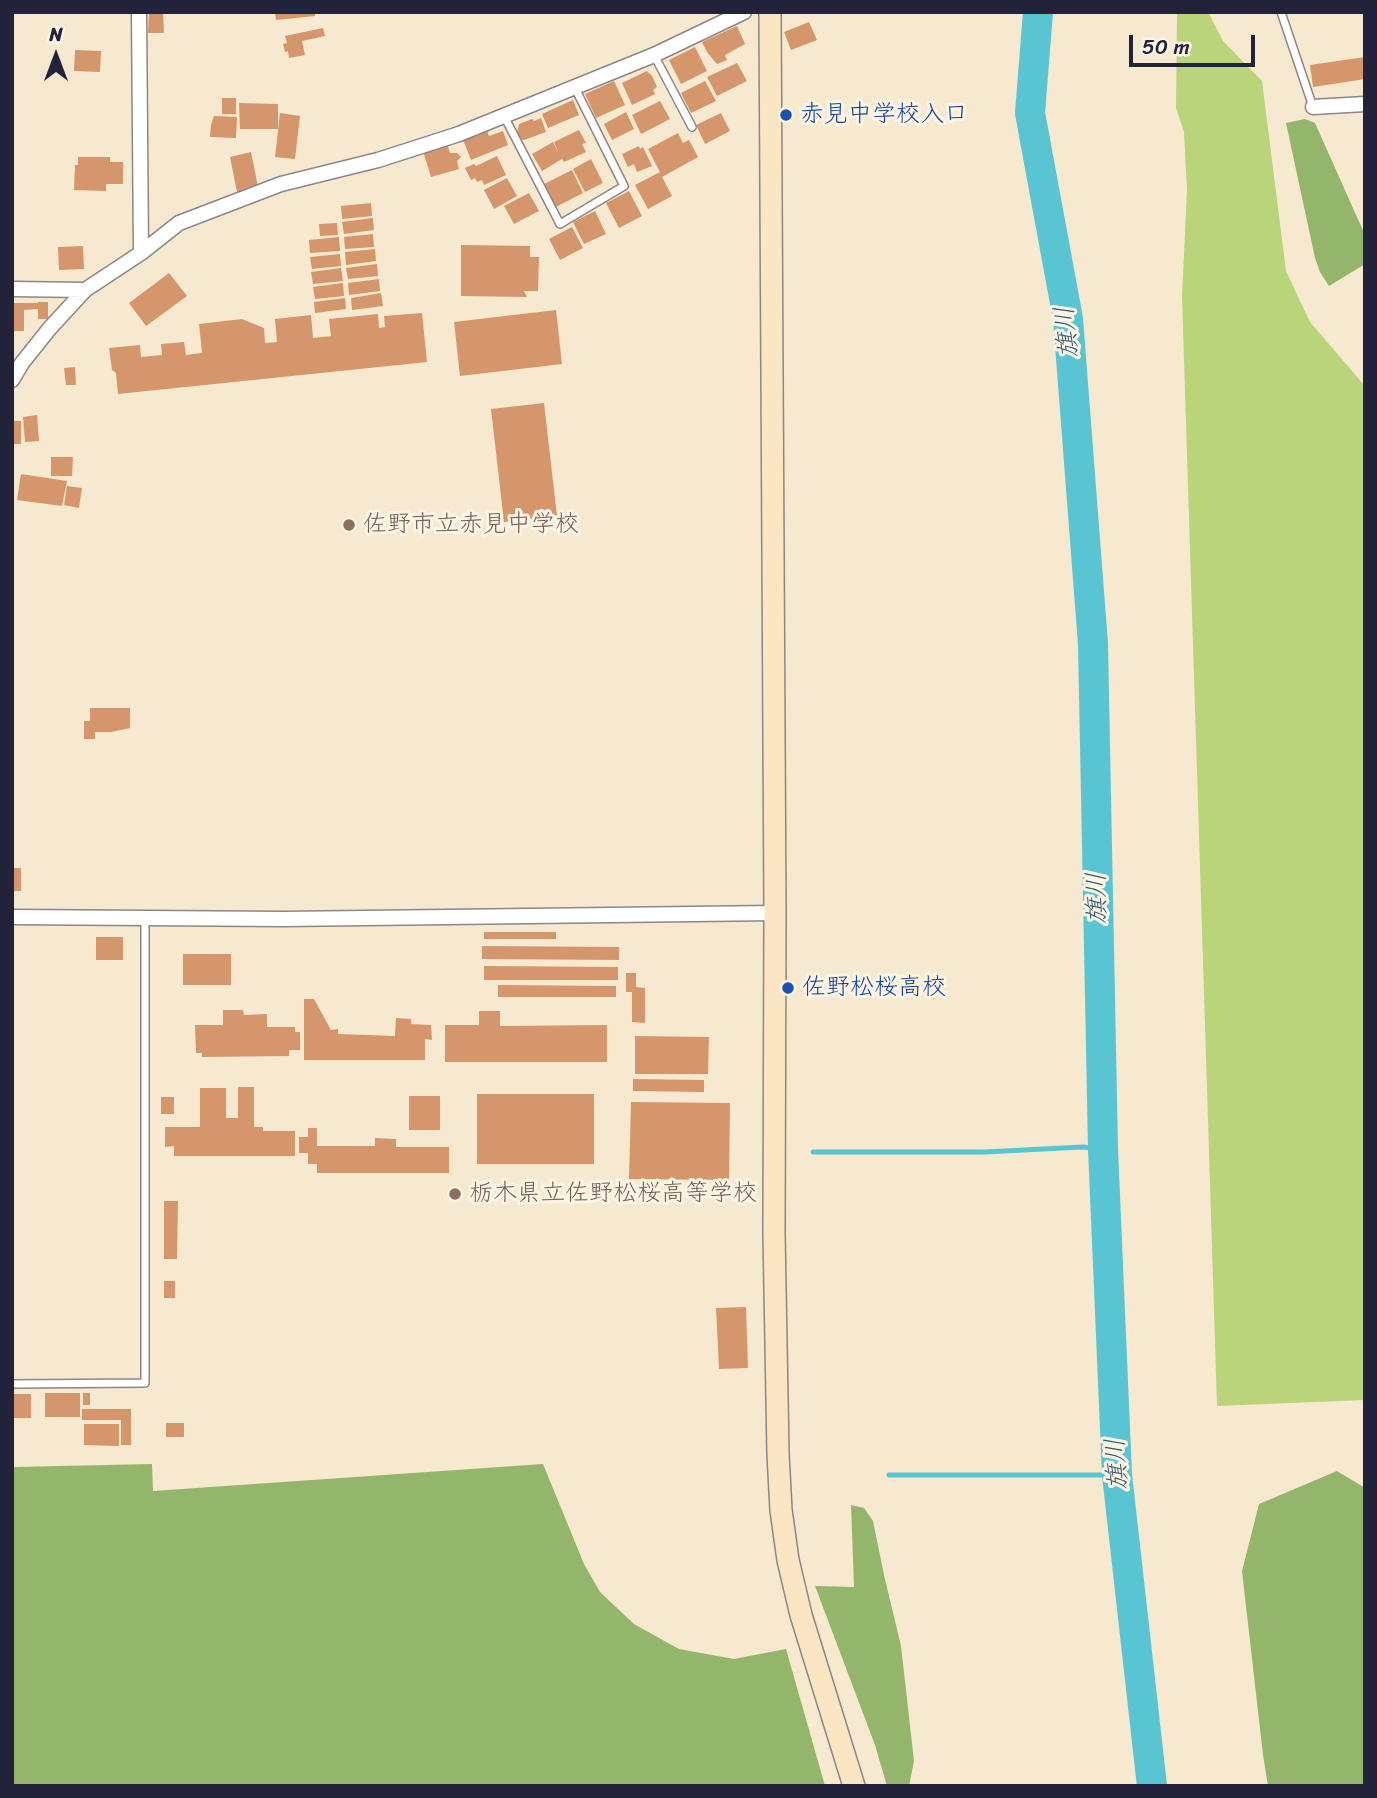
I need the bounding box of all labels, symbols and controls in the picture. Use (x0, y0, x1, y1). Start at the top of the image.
text: N (49, 18, 63, 51)
north arrow (21, 21, 91, 91)
scale bar (1132, 21, 1258, 65)
text: 50 m (1142, 28, 1190, 66)
place label: 赤見中学校入口 (800, 101, 968, 129)
marker: 赤見中学校入口 (778, 107, 794, 123)
water label: 旗川 (1050, 305, 1086, 359)
place label: 佐野市立赤見中学校 (363, 511, 579, 539)
marker: 佐野市立赤見中学校 (341, 517, 357, 533)
water label: 旗川 (1082, 872, 1114, 924)
place label: 佐野松桜高校 (802, 974, 946, 1002)
marker: 佐野松桜高校 (780, 980, 796, 996)
place label: 栃木県立佐野松桜高等学校 (469, 1180, 757, 1208)
marker: 栃木県立佐野松桜高等学校 (447, 1186, 463, 1202)
water label: 旗川 (1101, 1437, 1135, 1491)

